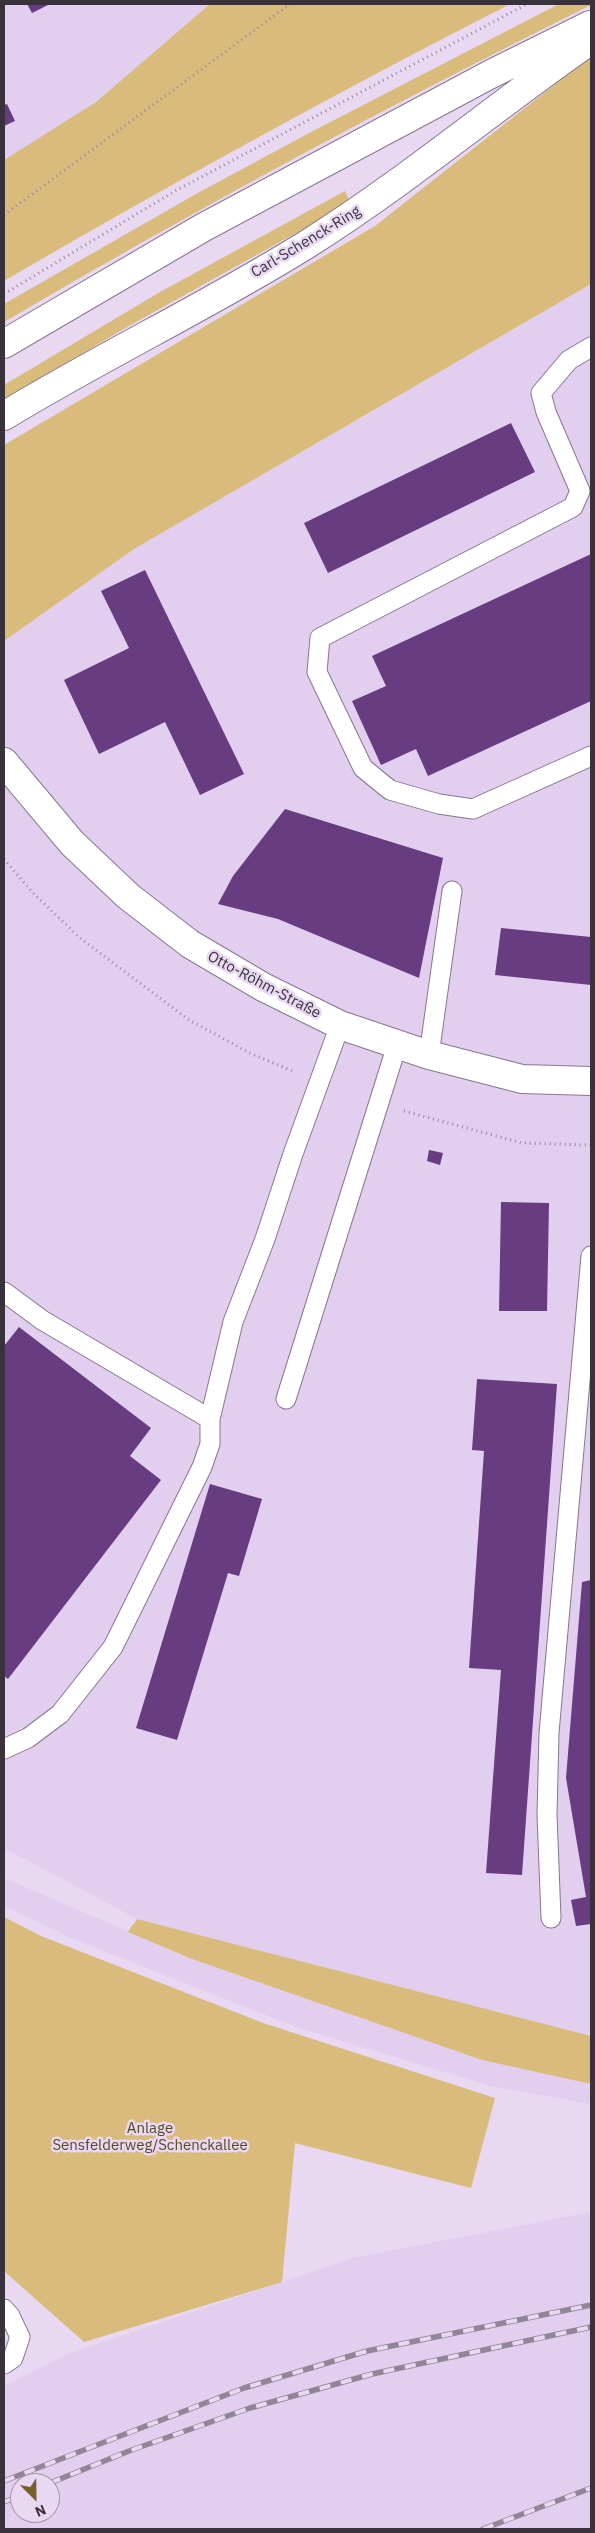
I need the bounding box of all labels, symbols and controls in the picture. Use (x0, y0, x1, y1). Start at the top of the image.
street label: Carl-Schenck-Ring (248, 202, 364, 282)
street label: Otto-Röhm-Straße (204, 948, 324, 1022)
park label: Anlage Sensfelderweg/Schenckallee (52, 2120, 248, 2155)
north arrow (10, 2473, 60, 2523)
text: N (32, 2501, 49, 2521)

